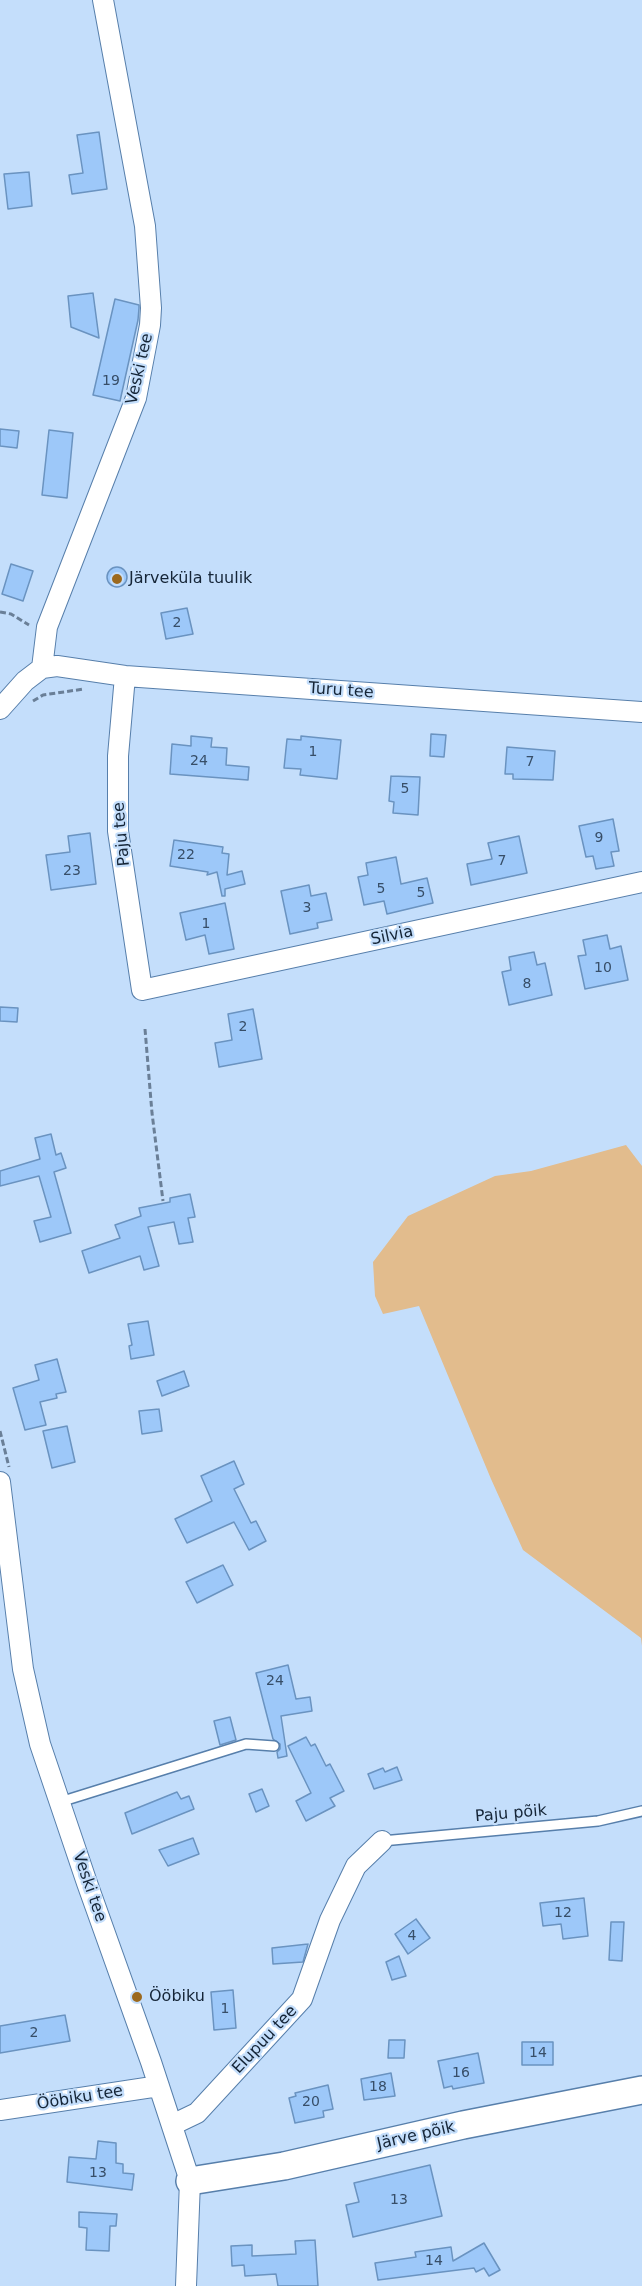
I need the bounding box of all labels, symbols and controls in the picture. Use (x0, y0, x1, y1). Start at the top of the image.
street label: Veski tee (122, 331, 158, 407)
house number: 19 (102, 373, 120, 389)
place label: Järveküla tuulik (129, 569, 252, 589)
marker: Järveküla tuulik (110, 572, 124, 586)
house number: 2 (173, 615, 181, 631)
street label: Turu tee (308, 679, 374, 703)
house number: 1 (309, 744, 317, 760)
house number: 24 (190, 753, 208, 769)
house number: 7 (526, 754, 534, 770)
house number: 5 (401, 781, 409, 797)
street label: Paju tee (110, 801, 134, 867)
house number: 9 (595, 830, 603, 846)
house number: 22 (177, 847, 195, 863)
house number: 7 (498, 853, 506, 869)
house number: 23 (63, 863, 81, 879)
house number: 5 (377, 881, 385, 897)
house number: 5 (417, 885, 425, 901)
house number: 3 (303, 900, 311, 916)
house number: 1 (202, 916, 210, 932)
street label: Silvia (369, 922, 415, 950)
house number: 10 (594, 960, 612, 976)
house number: 8 (523, 976, 531, 992)
house number: 2 (239, 1019, 247, 1035)
house number: 24 (266, 1673, 284, 1689)
street label: Paju põik (474, 1801, 548, 1827)
street label: Veski tee (68, 1850, 110, 1924)
house number: 12 (554, 1905, 572, 1921)
house number: 4 (408, 1928, 416, 1944)
place label: Ööbiku (149, 1987, 205, 2007)
marker: Ööbiku (130, 1990, 144, 2004)
house number: 1 (221, 2001, 229, 2017)
street label: Elupuu tee (229, 2002, 301, 2078)
house number: 2 (30, 2025, 38, 2041)
house number: 14 (529, 2045, 547, 2061)
house number: 16 (452, 2065, 470, 2081)
house number: 18 (369, 2079, 387, 2095)
street label: Ööbiku tee (36, 2082, 124, 2114)
house number: 20 (302, 2094, 320, 2110)
street label: Järve põik (375, 2118, 457, 2154)
house number: 13 (89, 2165, 107, 2181)
house number: 13 (390, 2192, 408, 2208)
house number: 14 (425, 2253, 443, 2269)

